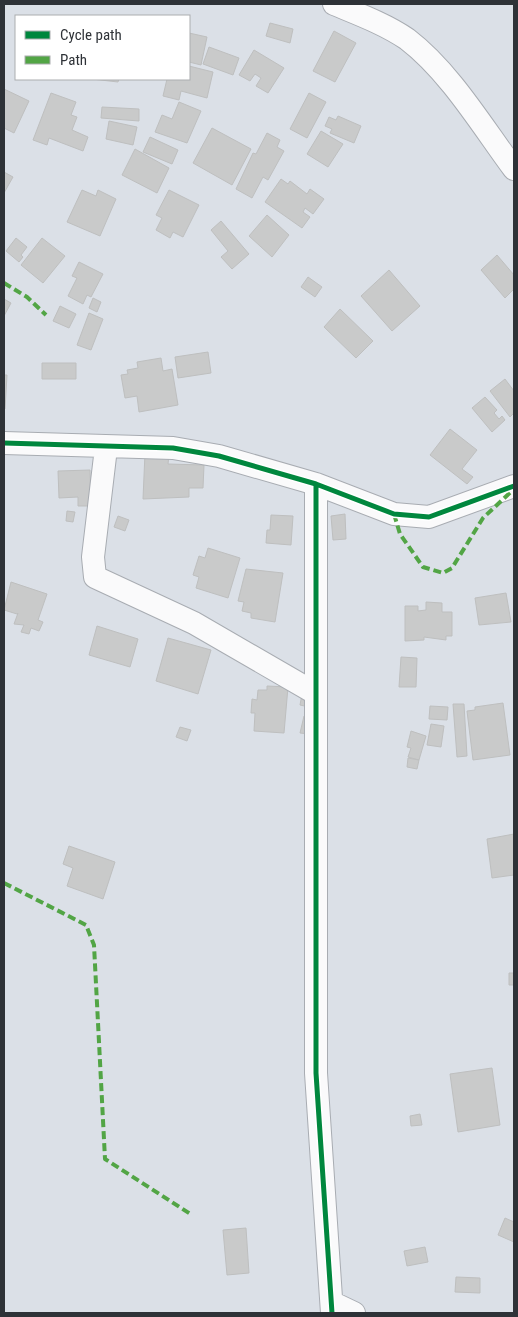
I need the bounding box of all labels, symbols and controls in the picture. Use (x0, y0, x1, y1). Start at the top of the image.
legend (15, 15, 190, 80)
text: Cycle path (60, 26, 122, 44)
text: Path (60, 51, 87, 69)

